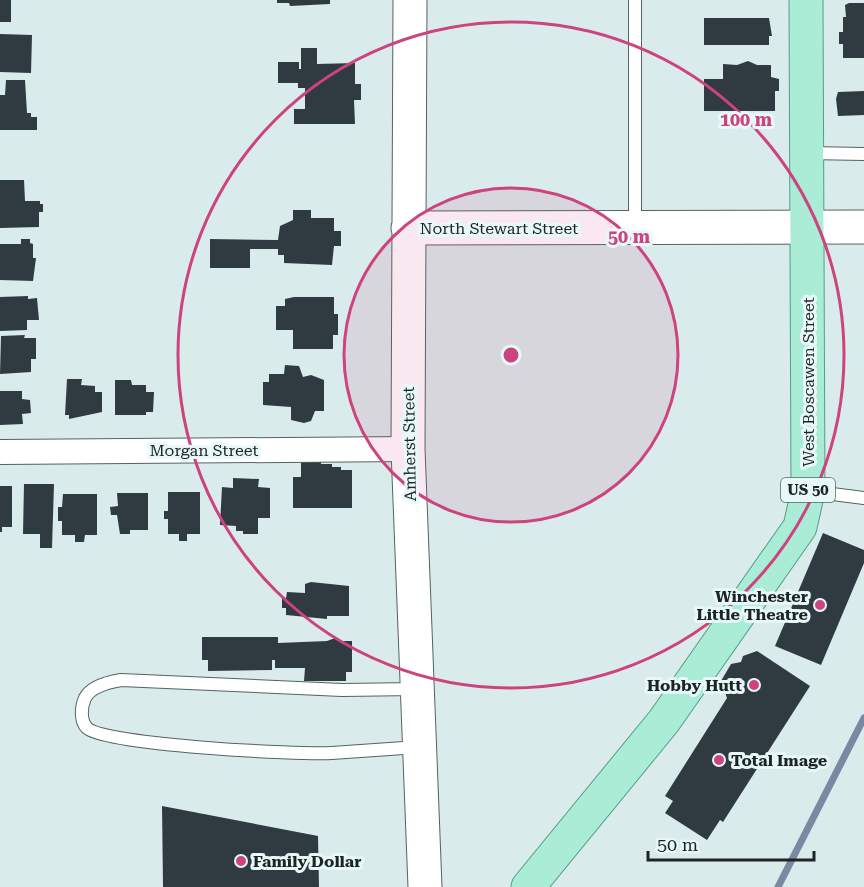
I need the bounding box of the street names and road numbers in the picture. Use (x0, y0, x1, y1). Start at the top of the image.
street label: North Stewart Street (420, 219, 578, 238)
street label: West Boscawen Street (799, 297, 818, 467)
street label: Amherst Street (399, 386, 420, 502)
street label: Morgan Street (149, 441, 259, 460)
road number: US 50 (781, 478, 835, 502)

